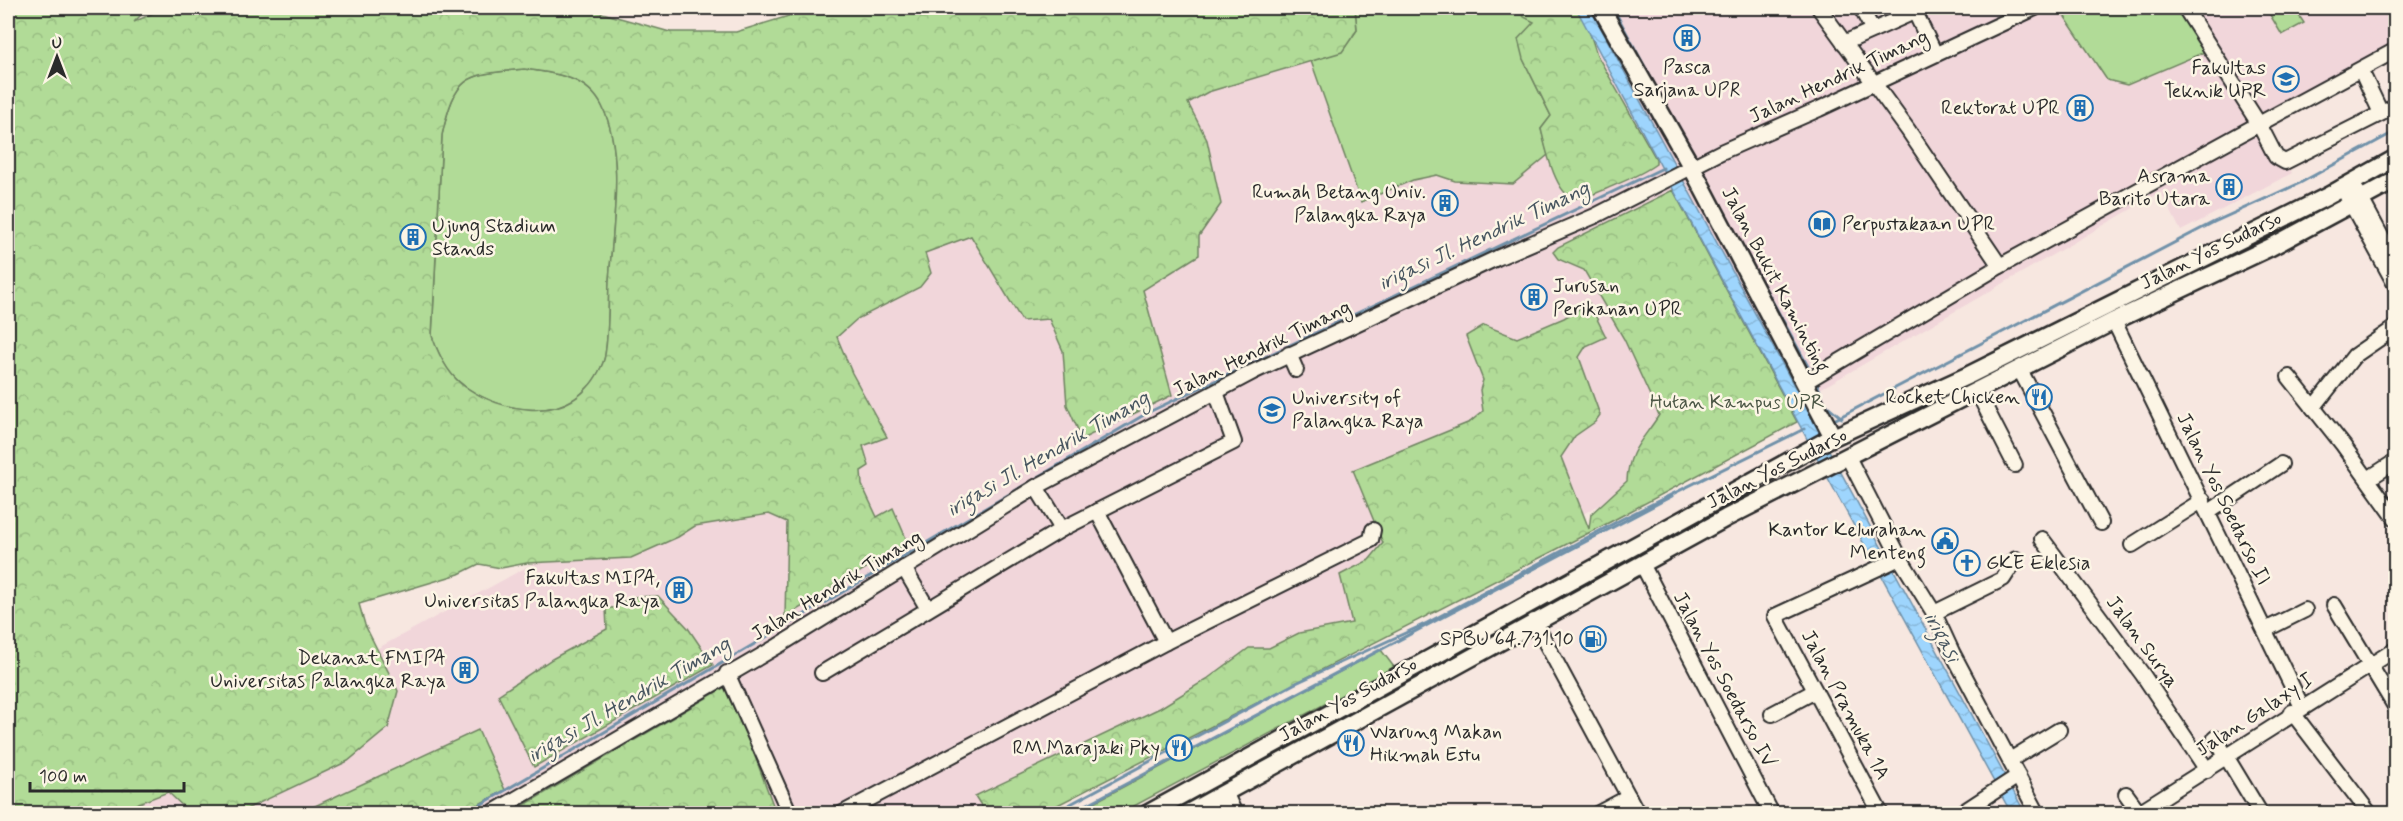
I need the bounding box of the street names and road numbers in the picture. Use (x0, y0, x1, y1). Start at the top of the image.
street label: Jalan Hendrik Timang (1745, 24, 1934, 131)
street label: Jalan Bukit Kaminting (1713, 182, 1836, 379)
street label: Jalan Yos Sudarso (2136, 205, 2286, 297)
street label: Jalan Hendrik Timang (1168, 294, 1356, 405)
street label: Jalan Yos Soedarso II (2169, 408, 2277, 590)
street label: Jalan Yos Sudarso (1702, 422, 1852, 516)
street label: Jalan Hendrik Timang (746, 524, 928, 649)
street label: Jalan Yos Soedarso IV (1666, 587, 1782, 773)
street label: Jalan Surya (2099, 590, 2185, 694)
street label: Jalan Pramuka 1A (1794, 625, 1896, 785)
street label: Jalan Yos Sudarso (1274, 651, 1422, 749)
street label: Jalan Galaxy I (2191, 667, 2319, 763)

